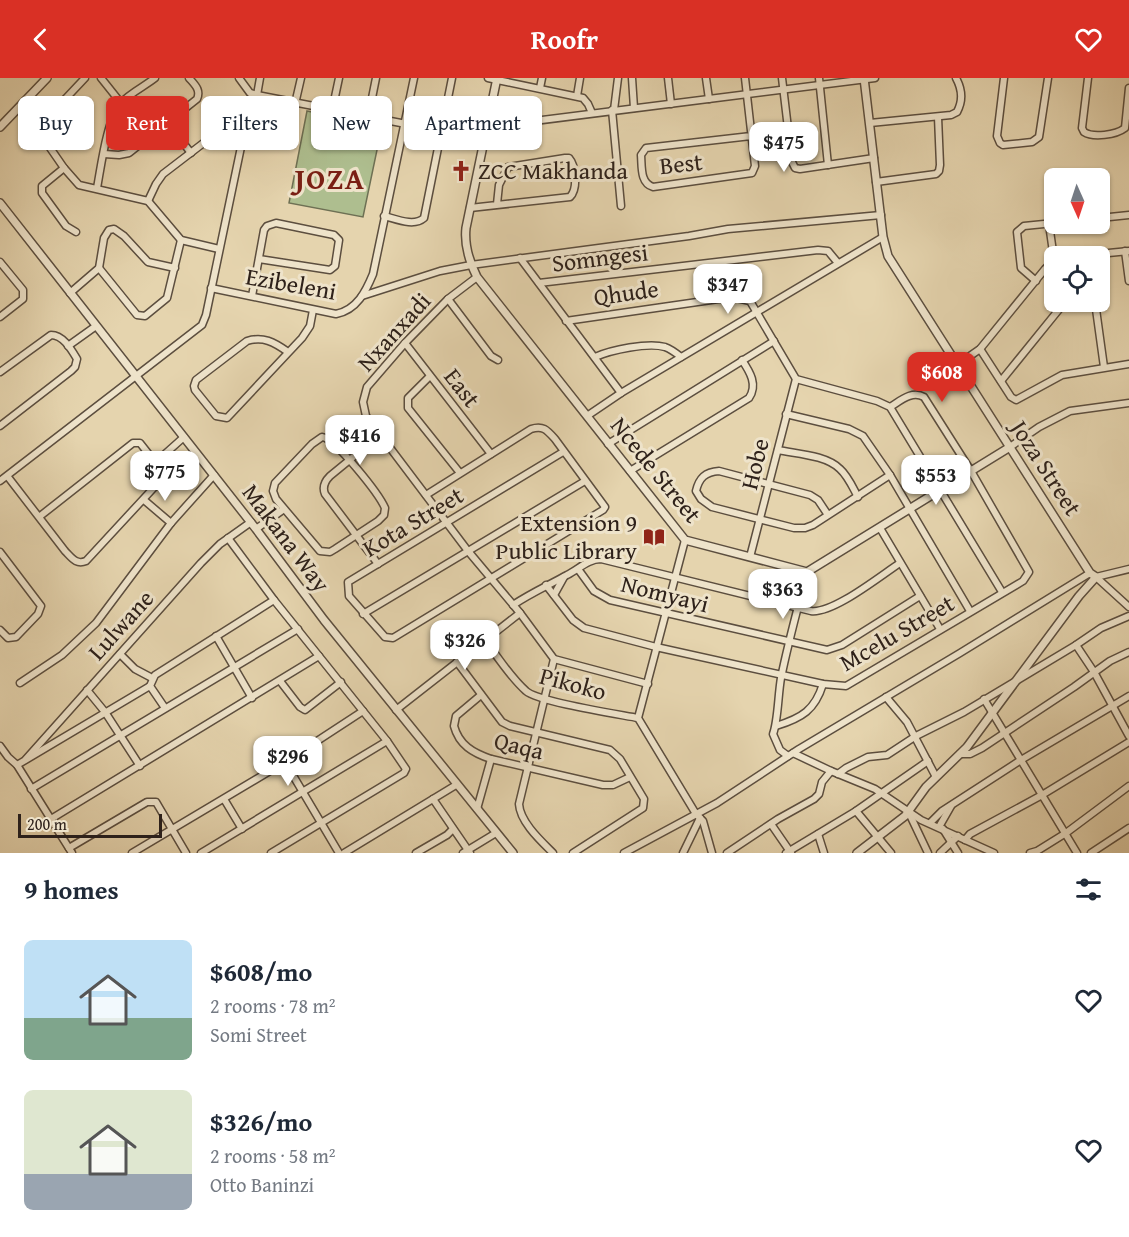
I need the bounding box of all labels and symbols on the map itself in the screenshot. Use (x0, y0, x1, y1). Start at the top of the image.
pin: $475 (748, 122, 820, 173)
street label: Best (658, 144, 705, 183)
place label: ZCC Makhanda (478, 153, 628, 188)
district label: JOZA (290, 156, 365, 200)
church icon: ZCC Makhanda (449, 159, 473, 183)
north arrow (1044, 168, 1110, 234)
street label: Somngesi (550, 234, 650, 281)
street label: Ezibeleni (243, 258, 339, 309)
pin: $347 (692, 264, 764, 315)
street label: Qhude (591, 271, 661, 314)
street label: Nxanxadi (349, 284, 439, 379)
pin: $608 (906, 352, 978, 403)
street label: East (436, 361, 489, 415)
street label: Ncede Street (603, 409, 710, 531)
street label: Joza Street (1001, 411, 1091, 523)
pin: $416 (324, 415, 396, 466)
street label: Hobe (731, 434, 778, 493)
pin: $775 (129, 451, 201, 502)
pin: $553 (900, 455, 972, 506)
street label: Makana Way (234, 476, 339, 599)
street label: Kota Street (356, 477, 470, 565)
place label: Extension 9 Public Library (496, 505, 637, 568)
library icon: Extension 9 Public Library (642, 525, 666, 549)
street label: Nomyayi (618, 566, 713, 621)
pin: $363 (747, 569, 819, 620)
street label: Lulwane (79, 582, 162, 668)
street label: Mcelu Street (833, 585, 961, 680)
pin: $326 (429, 620, 501, 671)
street label: Pikoko (536, 658, 610, 709)
street label: Qaqa (491, 722, 548, 769)
pin: $296 (252, 736, 324, 787)
scale bar (18, 811, 162, 838)

